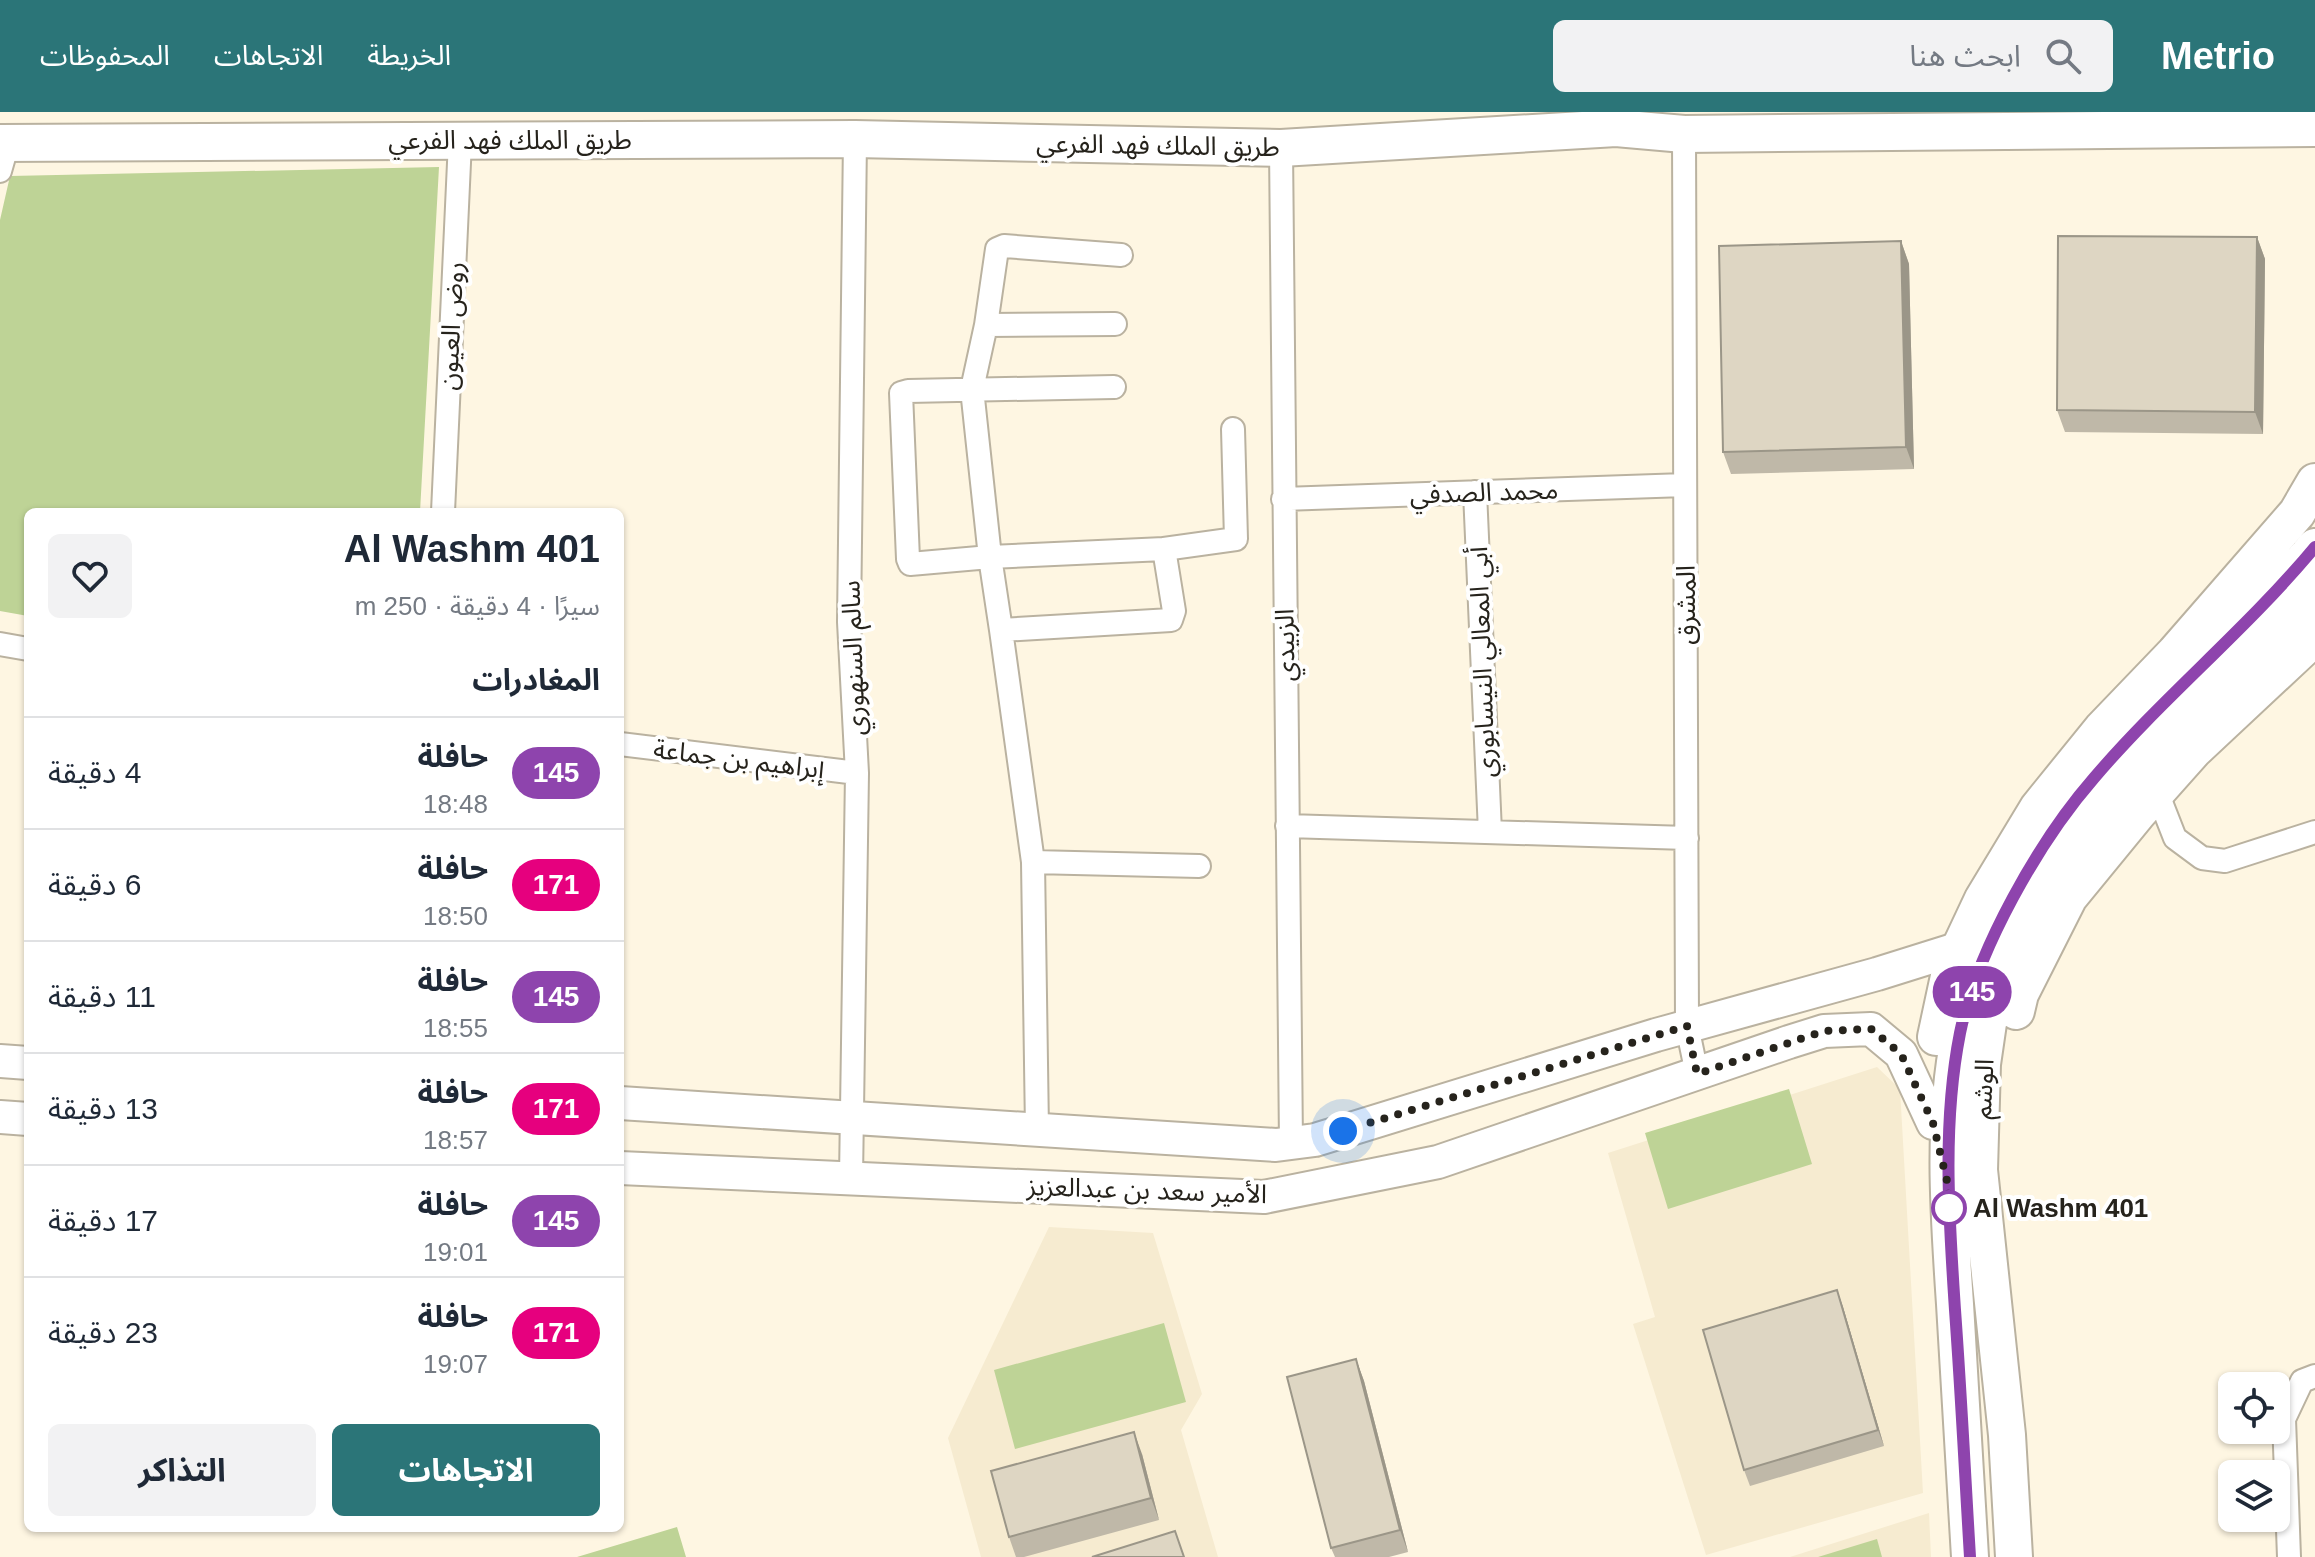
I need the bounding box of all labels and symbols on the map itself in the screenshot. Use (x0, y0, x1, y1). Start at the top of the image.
street label: طريق الملك فهد الفرعي (388, 125, 632, 160)
street label: طريق الملك فهد الفرعي (1036, 128, 1280, 167)
street label: روض العيون (433, 261, 470, 391)
street label: محمد الصدفي (1409, 474, 1559, 515)
street label: أبي المعالي النيسابوري (1462, 546, 1506, 778)
street label: المشرق (1671, 565, 1701, 645)
street label: سالم السنهوري (835, 580, 876, 736)
street label: الزبيدي (1269, 608, 1306, 682)
street label: إبراهيم بن جماعة (651, 734, 827, 789)
line badge: 145 (1926, 966, 2018, 1018)
street label: الوشم (1966, 1058, 2005, 1120)
your location (1323, 1111, 1363, 1151)
street label: الأمير سعد بن عبدالعزيز (1025, 1171, 1268, 1209)
marker: Al Washm 401 (1932, 1191, 1966, 1225)
place label: Al Washm 401 (1973, 1193, 2148, 1223)

